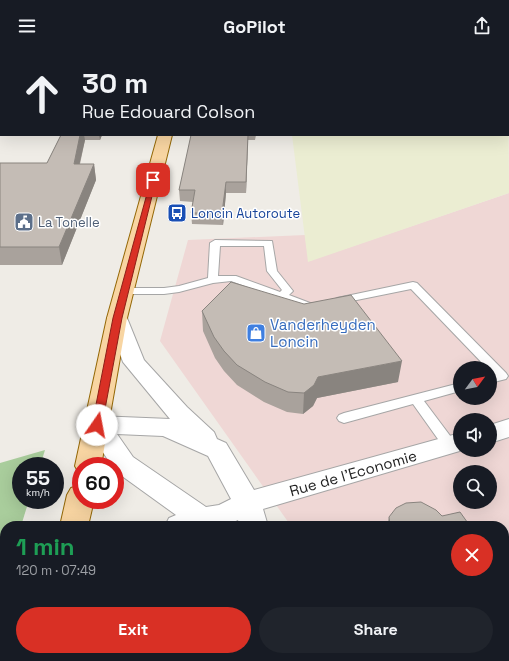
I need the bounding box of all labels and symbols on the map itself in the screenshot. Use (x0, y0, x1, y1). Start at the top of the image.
pin (136, 163, 170, 197)
bus stop icon: Loncin Autoroute (166, 202, 188, 224)
place label: Loncin Autoroute (191, 205, 300, 222)
public building icon: La Tonelle (13, 211, 35, 233)
place label: La Tonelle (38, 214, 100, 231)
place label: Vanderheyden Loncin (270, 315, 376, 351)
shop icon: Vanderheyden Loncin (245, 322, 267, 344)
north arrow (453, 361, 497, 405)
position arrow (76, 404, 118, 446)
street label: Rue de l'Economie (287, 446, 419, 500)
speed limit sign: 60 (72, 457, 124, 509)

